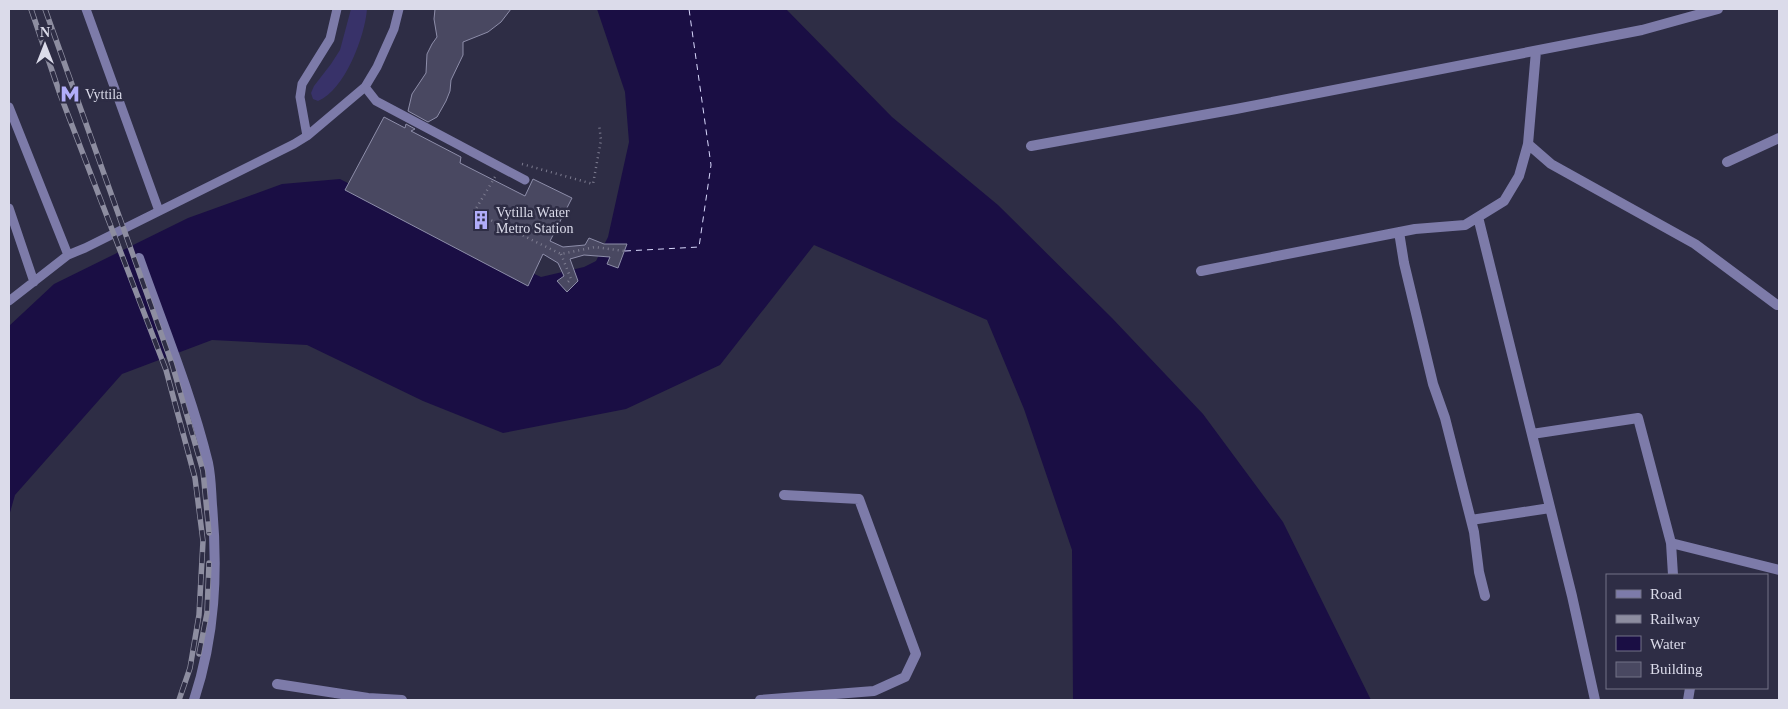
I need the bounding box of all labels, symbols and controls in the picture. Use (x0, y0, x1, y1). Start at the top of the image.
north arrow (20, 20, 70, 70)
text: N (40, 25, 50, 40)
metro station icon: Vyttila (59, 83, 81, 105)
place label: Vyttila (85, 87, 123, 102)
place label: Vytilla Water Metro Station (496, 205, 573, 236)
building icon: Vytilla Water Metro Station (470, 209, 492, 231)
legend (1606, 574, 1768, 689)
text: Road (1650, 586, 1682, 602)
text: Railway (1650, 611, 1700, 627)
text: Water (1650, 636, 1685, 652)
text: Building (1650, 661, 1703, 677)

